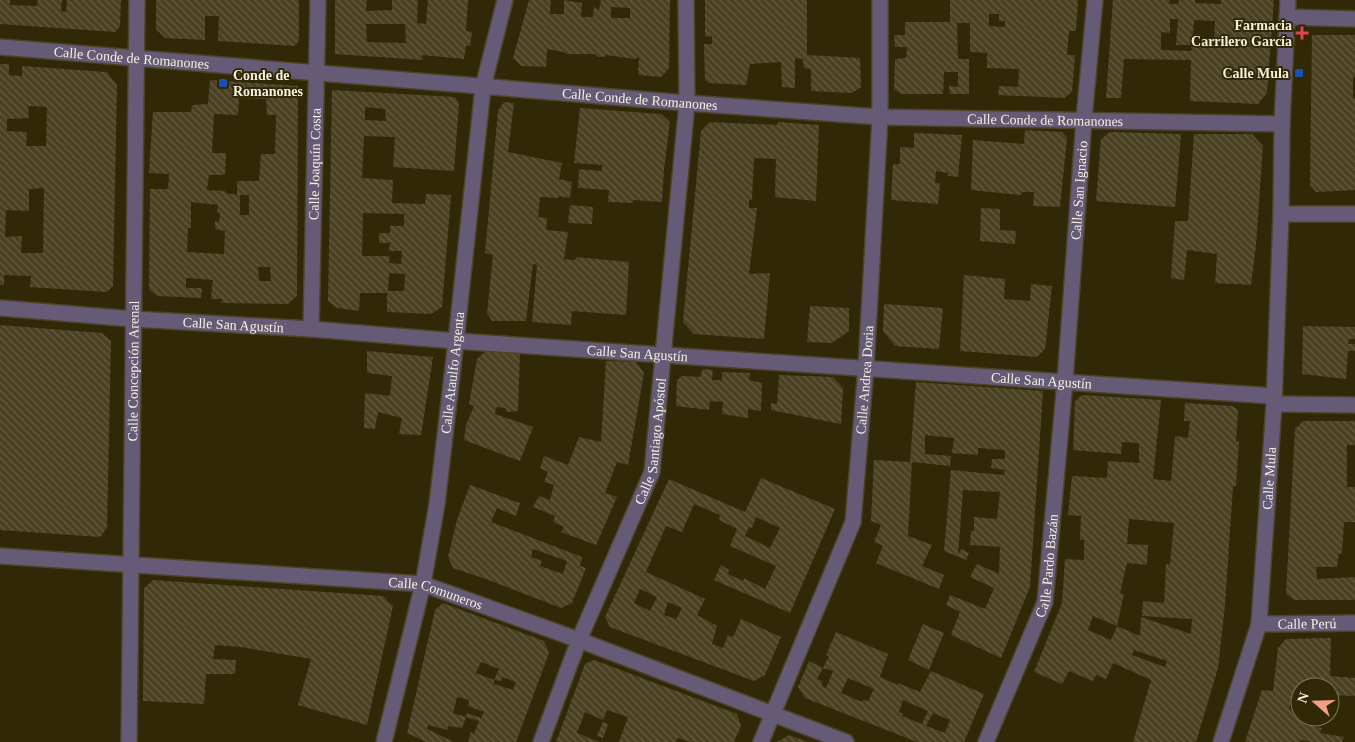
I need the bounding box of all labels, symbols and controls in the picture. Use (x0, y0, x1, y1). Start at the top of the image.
place label: Farmacia Carrilero García (1191, 18, 1292, 49)
marker: Farmacia Carrilero García (1296, 27, 1308, 39)
street label: Calle Conde de Romanones (53, 44, 210, 72)
place label: Calle Mula (1223, 66, 1289, 81)
marker: Calle Mula (1293, 67, 1305, 79)
place label: Conde de Romanones (233, 68, 304, 99)
marker: Conde de Romanones (217, 77, 229, 89)
street label: Calle Conde de Romanones (562, 86, 718, 113)
street label: Calle Joaquín Costa (306, 107, 324, 220)
street label: Calle Conde de Romanones (967, 112, 1123, 129)
street label: Calle San Ignacio (1068, 140, 1090, 241)
street label: Calle Concepción Arenal (125, 300, 142, 442)
street label: Calle Ataulfo Argenta (438, 310, 467, 435)
street label: Calle San Agustín (182, 315, 284, 335)
street label: Calle Andrea Doria (853, 324, 876, 435)
street label: Calle San Agustín (586, 343, 688, 365)
street label: Calle San Agustín (990, 370, 1092, 392)
street label: Calle Santiago Apóstol (632, 377, 669, 507)
street label: Calle Mula (1260, 446, 1279, 510)
street label: Calle Pardo Bazán (1032, 514, 1061, 620)
street label: Calle Comuneros (388, 575, 485, 613)
street label: Calle Perú (1278, 616, 1336, 632)
north arrow (1290, 677, 1340, 727)
text: N (1294, 690, 1312, 705)

